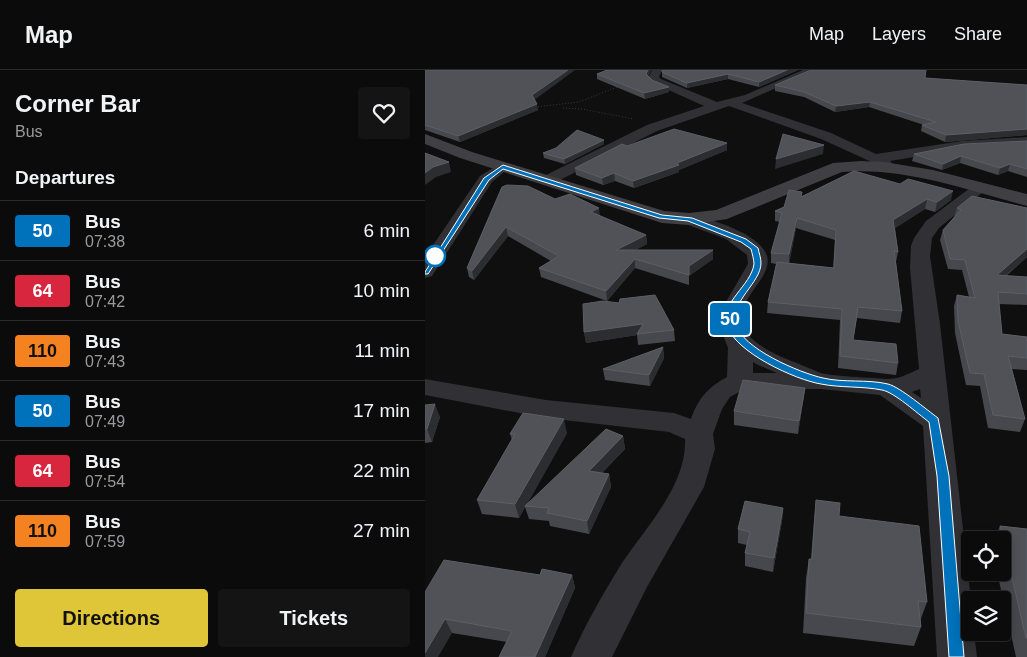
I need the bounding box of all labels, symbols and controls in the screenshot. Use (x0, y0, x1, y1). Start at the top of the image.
text: Map (25, 21, 73, 48)
text: Map (809, 24, 844, 44)
text: Layers (872, 24, 926, 44)
text: Share (954, 24, 1002, 44)
button: heart (358, 87, 410, 139)
text: Corner Bar (15, 90, 140, 117)
text: Bus (15, 123, 43, 140)
text: Departures (15, 167, 115, 188)
text: Bus (85, 211, 121, 232)
text: 6 min (364, 220, 410, 241)
text: 50 (32, 221, 53, 241)
text: 07:38 (85, 233, 125, 250)
unlabelled marker (424, 245, 446, 267)
text: Bus (85, 271, 121, 292)
text: 10 min (353, 280, 410, 301)
text: 64 (32, 281, 53, 301)
text: 07:42 (85, 293, 125, 310)
line badge: 50 (707, 303, 753, 335)
text: 50 (720, 309, 740, 329)
text: Bus (85, 331, 121, 352)
text: 11 min (354, 340, 410, 361)
text: 110 (28, 341, 57, 361)
text: 07:43 (85, 353, 125, 370)
text: Bus (85, 391, 121, 412)
text: 17 min (353, 400, 410, 421)
text: 50 (32, 401, 53, 421)
text: 07:49 (85, 413, 125, 430)
text: Bus (85, 451, 121, 472)
text: 22 min (353, 460, 410, 481)
text: 64 (32, 461, 53, 481)
text: 07:54 (85, 473, 125, 490)
text: Bus (85, 511, 121, 532)
text: 27 min (353, 520, 410, 541)
text: 110 (28, 521, 57, 541)
map controls (961, 531, 1011, 641)
button: locate (961, 531, 1011, 581)
text: 07:59 (85, 533, 125, 550)
button: Directions (15, 589, 208, 647)
button: Tickets (218, 589, 410, 647)
button: layers (961, 591, 1011, 641)

